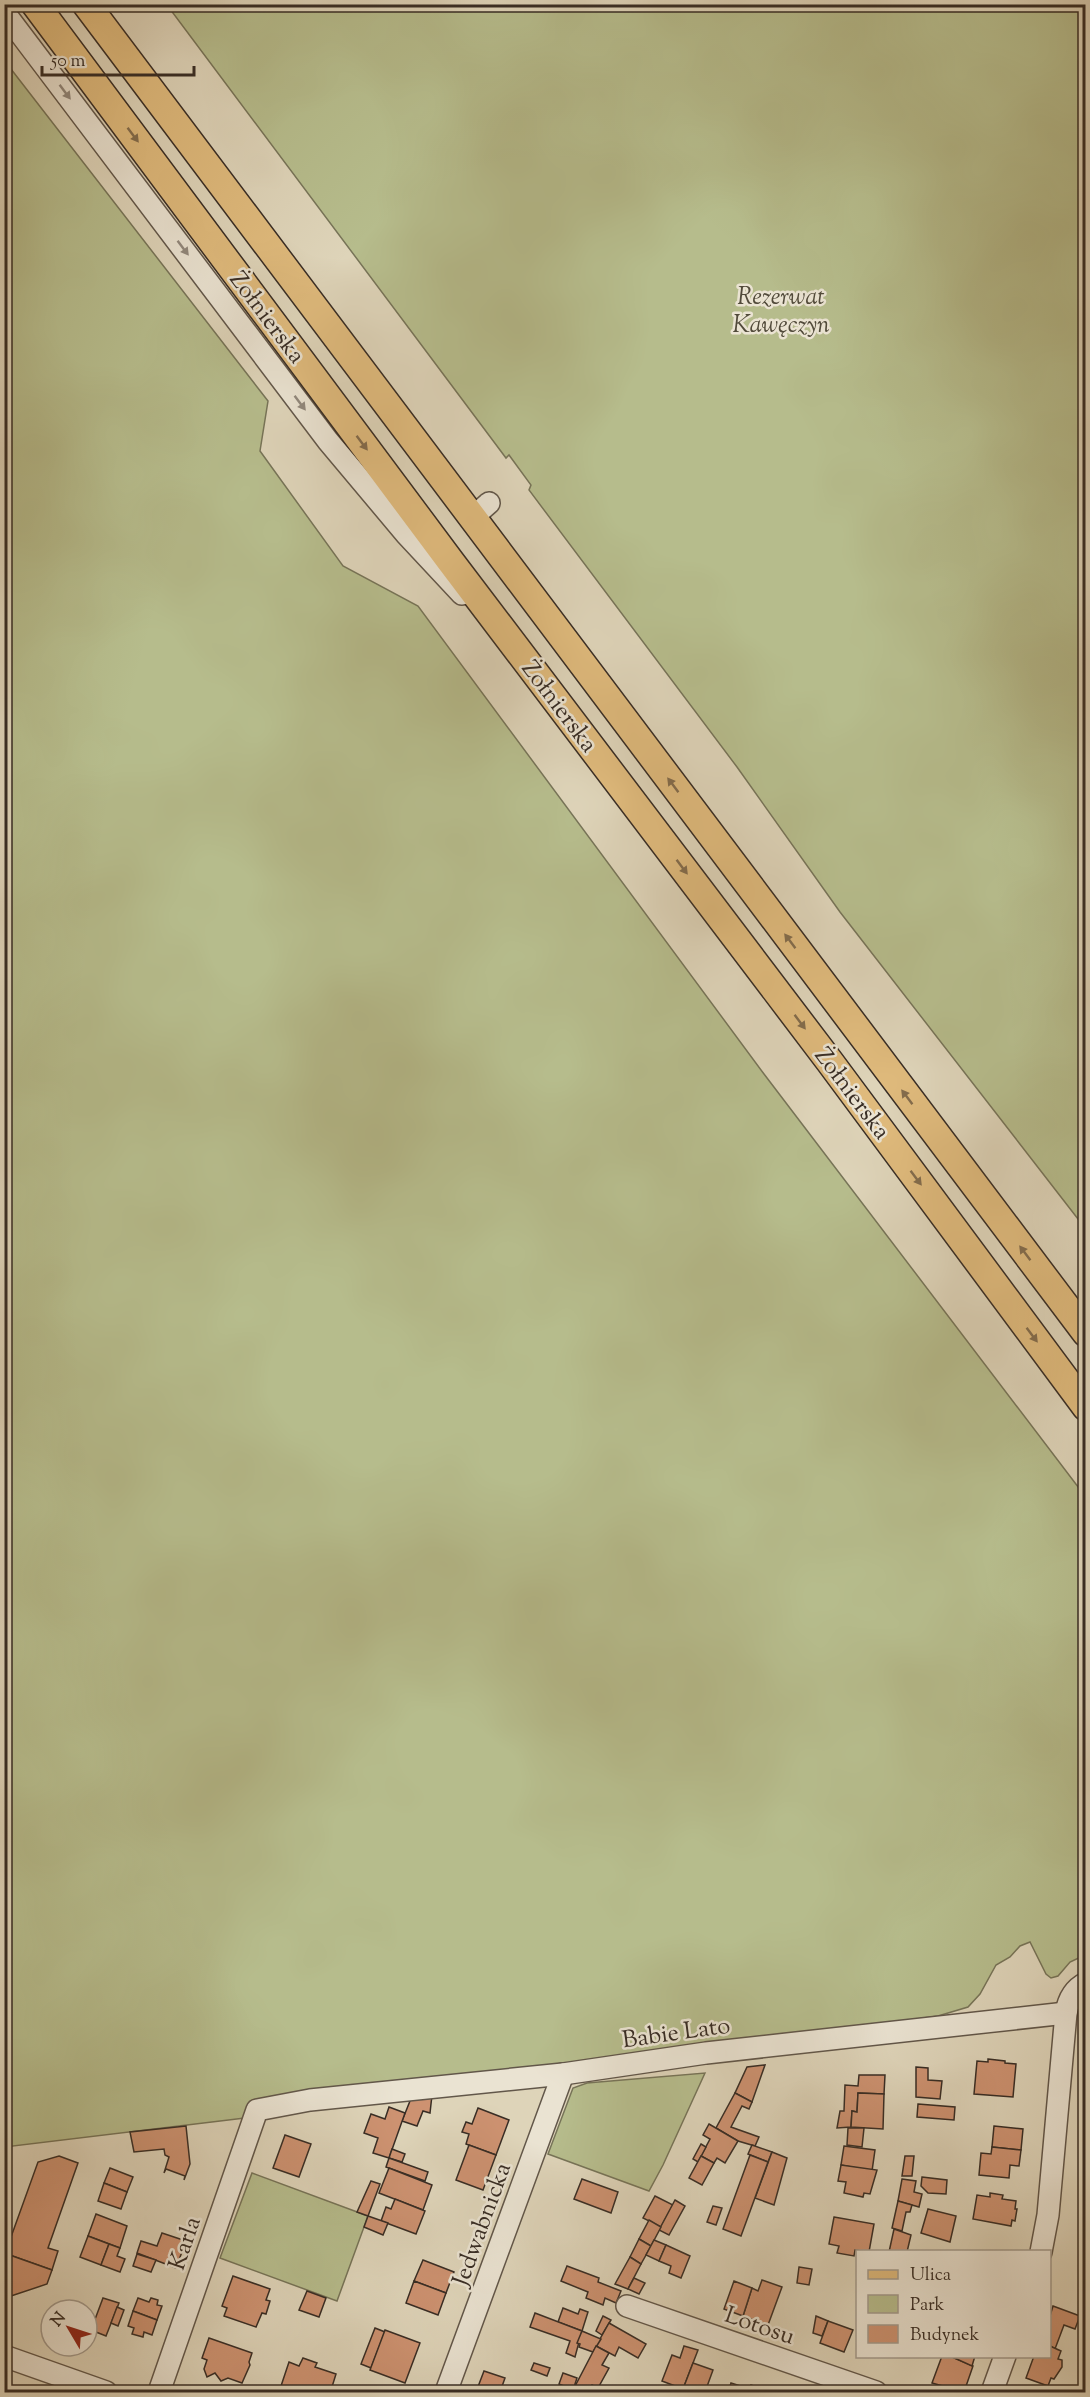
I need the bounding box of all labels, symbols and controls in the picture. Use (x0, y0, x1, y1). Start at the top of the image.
scale bar (42, 39, 194, 77)
text: 50 m (50, 49, 86, 75)
one-way arrow (59, 84, 71, 100)
one-way arrow (126, 128, 138, 143)
one-way arrow (176, 240, 189, 256)
street label: Żołnierska (220, 265, 312, 372)
park label: Rezerwat Kawęczyn (732, 281, 830, 343)
one-way arrow (294, 396, 306, 411)
one-way arrow (356, 435, 368, 451)
street label: Żołnierska (512, 654, 604, 761)
one-way arrow (667, 778, 679, 793)
one-way arrow (675, 859, 687, 874)
one-way arrow (784, 934, 796, 950)
one-way arrow (793, 1014, 805, 1029)
street label: Żołnierska (805, 1041, 897, 1148)
one-way arrow (901, 1089, 913, 1105)
one-way arrow (910, 1170, 922, 1186)
one-way arrow (1019, 1245, 1031, 1260)
one-way arrow (1026, 1327, 1038, 1342)
street label: Babie Lato (620, 2010, 732, 2058)
street label: Jedwabnicka (444, 2158, 521, 2293)
street label: Karla (161, 2212, 211, 2275)
legend (856, 2250, 1051, 2358)
text: Ulica (910, 2263, 951, 2289)
text: Park (910, 2293, 945, 2319)
north arrow (39, 2298, 99, 2358)
street label: Lotosu (720, 2299, 799, 2355)
text: N (46, 2308, 72, 2332)
text: Budynek (910, 2323, 979, 2349)

